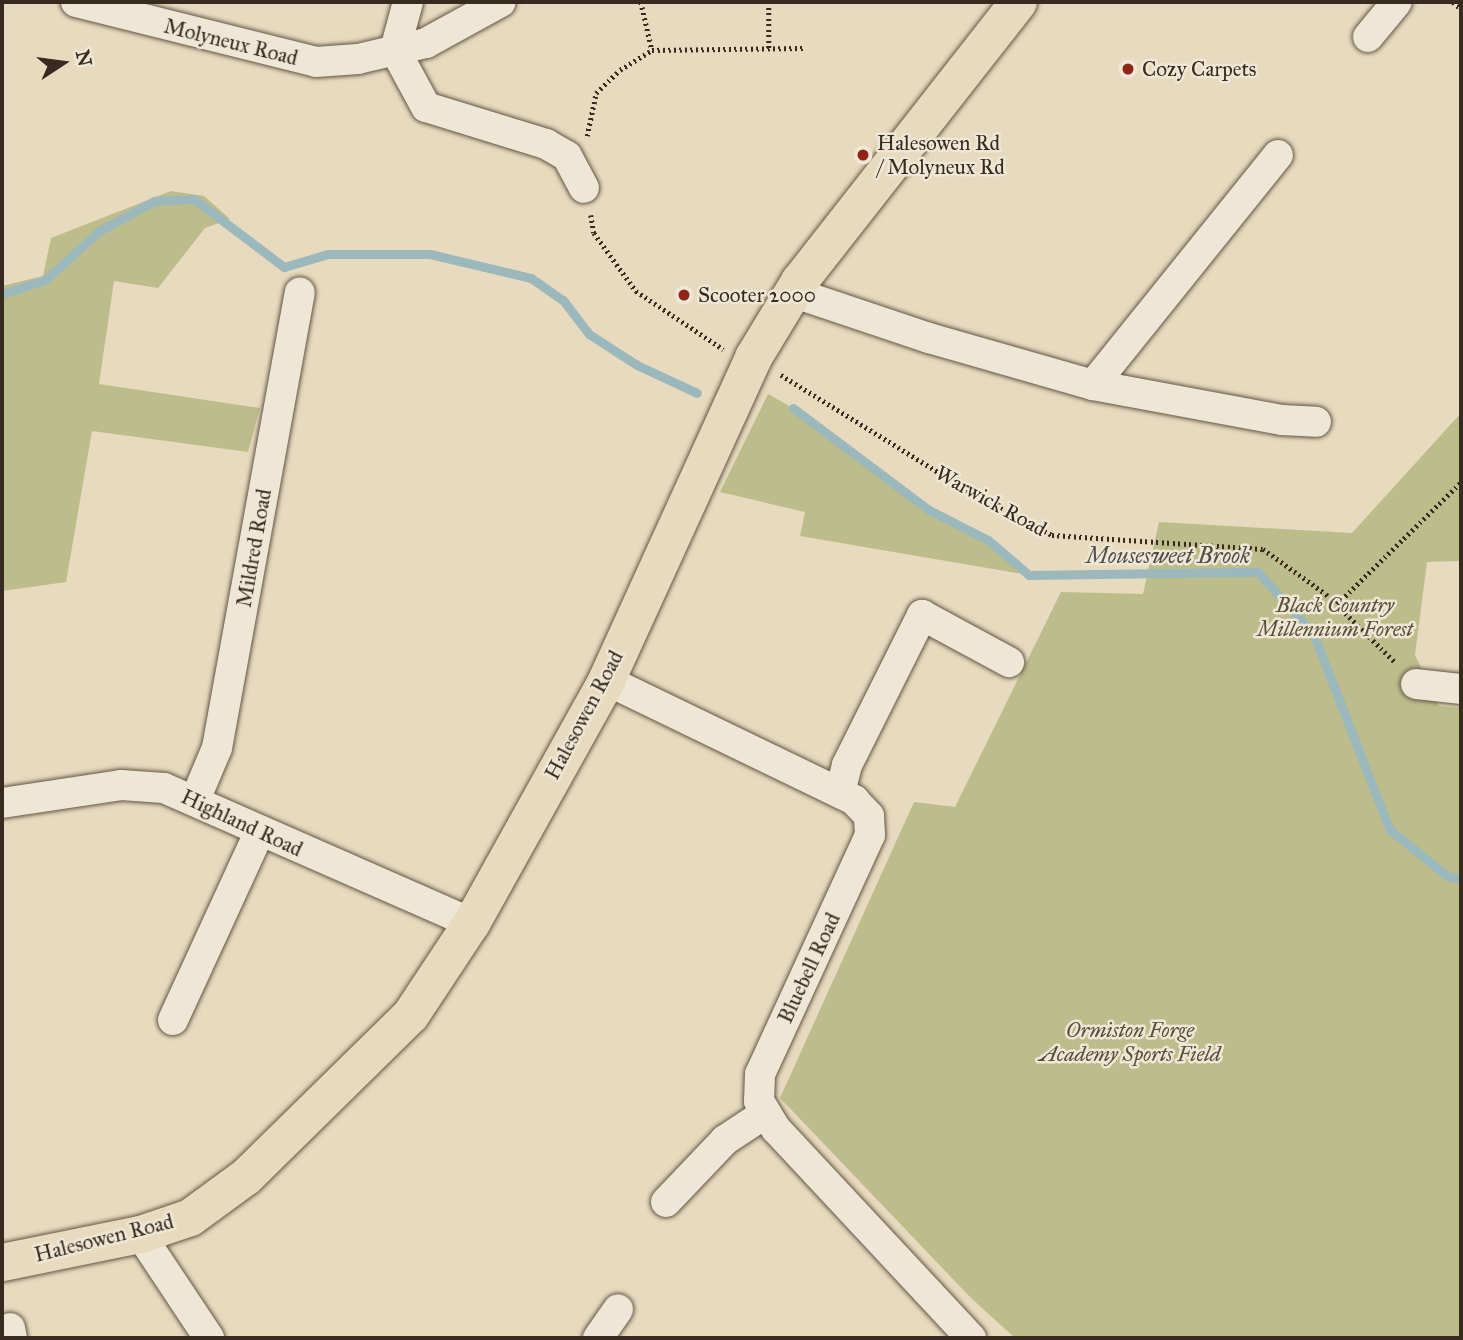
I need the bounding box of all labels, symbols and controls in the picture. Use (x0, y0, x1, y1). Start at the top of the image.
street label: Molyneux Road (161, 13, 301, 71)
north arrow (28, 28, 98, 98)
text: N (71, 48, 97, 69)
place label: Cozy Carpets (1142, 56, 1256, 82)
marker: Cozy Carpets (1120, 61, 1136, 77)
place label: Halesowen Rd / Molyneux Rd (877, 130, 1005, 180)
marker: Halesowen Rd / Molyneux Rd (855, 147, 871, 163)
place label: Scooter 2000 (698, 282, 816, 308)
marker: Scooter 2000 (676, 287, 692, 303)
street label: Warwick Road (931, 460, 1051, 542)
street label: Mildred Road (231, 487, 277, 609)
water label: Mousesweet Brook (1086, 541, 1250, 569)
park label: Black Country Millennium Forest (1257, 592, 1413, 642)
street label: Halesowen Road (539, 646, 629, 784)
street label: Highland Road (177, 784, 307, 862)
street label: Bluebell Road (772, 909, 846, 1027)
park label: Ormiston Forge Academy Sports Field (1039, 1017, 1221, 1067)
street label: Halesowen Road (32, 1209, 176, 1267)

